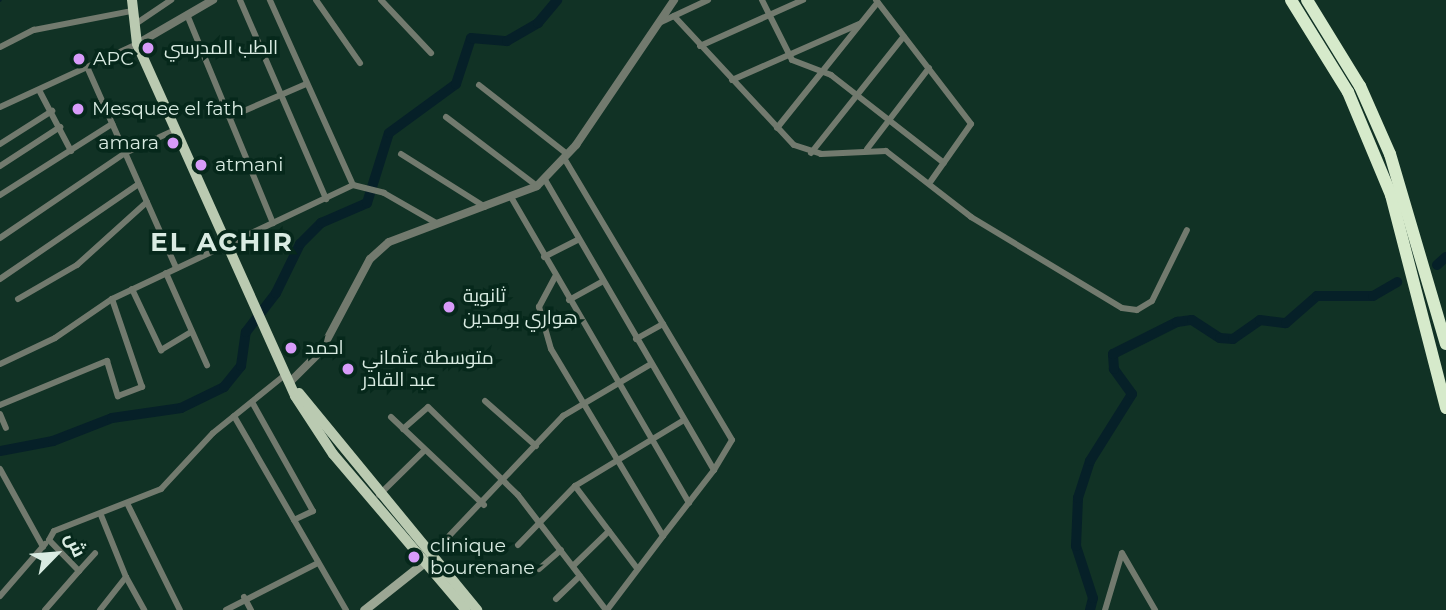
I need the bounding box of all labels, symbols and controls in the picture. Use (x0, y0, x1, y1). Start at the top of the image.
place label: الطب المدرسي (164, 37, 278, 59)
marker: الطب المدرسي (138, 38, 158, 58)
place label: APC (93, 48, 134, 70)
marker: APC (71, 51, 87, 67)
place label: Mesquee el fath (92, 98, 244, 120)
marker: Mesquee el fath (70, 101, 86, 117)
place label: amara (98, 132, 159, 154)
marker: amara (165, 135, 181, 151)
place label: atmani (215, 154, 283, 176)
marker: atmani (193, 157, 209, 173)
district label: EL ACHIR (151, 227, 293, 259)
place label: ثانوية هواري بومدين (463, 285, 578, 329)
marker: ثانوية هواري بومدين (441, 299, 457, 315)
place label: احمد (305, 337, 344, 359)
marker: احمد (283, 340, 299, 356)
place label: متوسطة عثماني عبد القادر (362, 347, 494, 391)
marker: متوسطة عثماني عبد القادر (340, 361, 356, 377)
north arrow (21, 519, 91, 589)
text: ش (60, 529, 91, 561)
place label: clinique bourenane (430, 535, 535, 579)
marker: clinique bourenane (404, 547, 424, 567)

